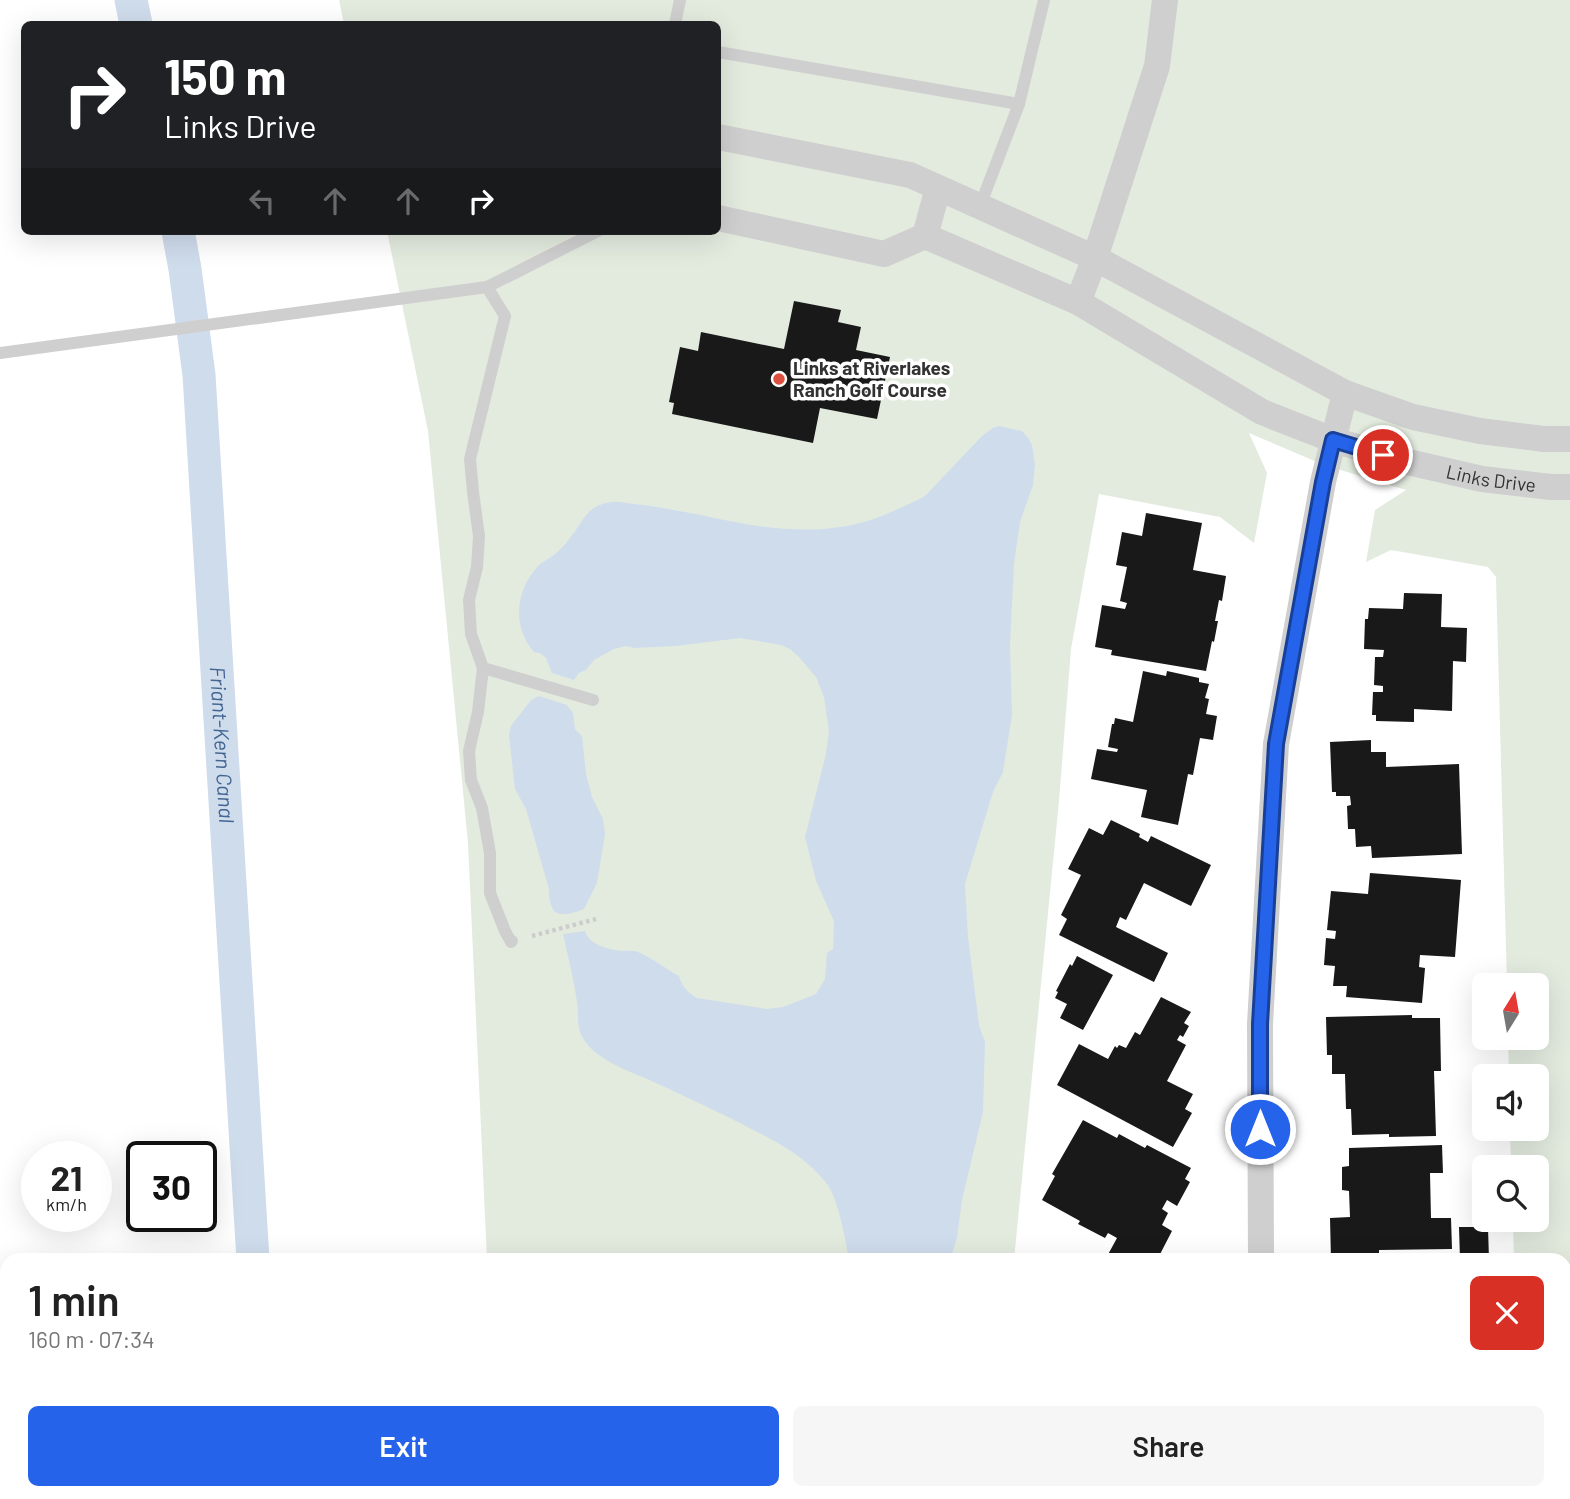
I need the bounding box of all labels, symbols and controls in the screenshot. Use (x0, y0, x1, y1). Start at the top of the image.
text: 150 m (164, 46, 286, 105)
icon: right (49, 49, 140, 140)
text: Links Drive (164, 106, 317, 144)
icon: left (243, 182, 281, 220)
icon: ahead (316, 182, 354, 220)
icon: ahead (389, 182, 427, 220)
icon: right (462, 182, 500, 220)
place label: Links at Riverlakes Ranch Golf Course (793, 356, 950, 401)
marker: Links at Riverlakes Ranch Golf Course (771, 371, 787, 387)
pin (1353, 425, 1413, 485)
icon: arrive (1364, 436, 1402, 474)
street label: Links Drive (1444, 459, 1537, 496)
water label: Friant-Kern Canal (206, 666, 240, 824)
north arrow (1472, 973, 1549, 1050)
map controls (1472, 973, 1549, 1232)
button: sound (1472, 1064, 1549, 1141)
position arrow (1223, 1092, 1297, 1166)
speed limit sign: 30 (126, 1141, 217, 1232)
button: search (1472, 1155, 1549, 1232)
text: 21 (51, 1156, 82, 1198)
text: km/h (46, 1193, 87, 1215)
text: 1 min (28, 1274, 120, 1324)
button: close (1470, 1276, 1544, 1350)
text: 160 m · 07:34 (28, 1325, 155, 1353)
button: Exit (28, 1406, 779, 1486)
button: Share (793, 1406, 1544, 1486)

